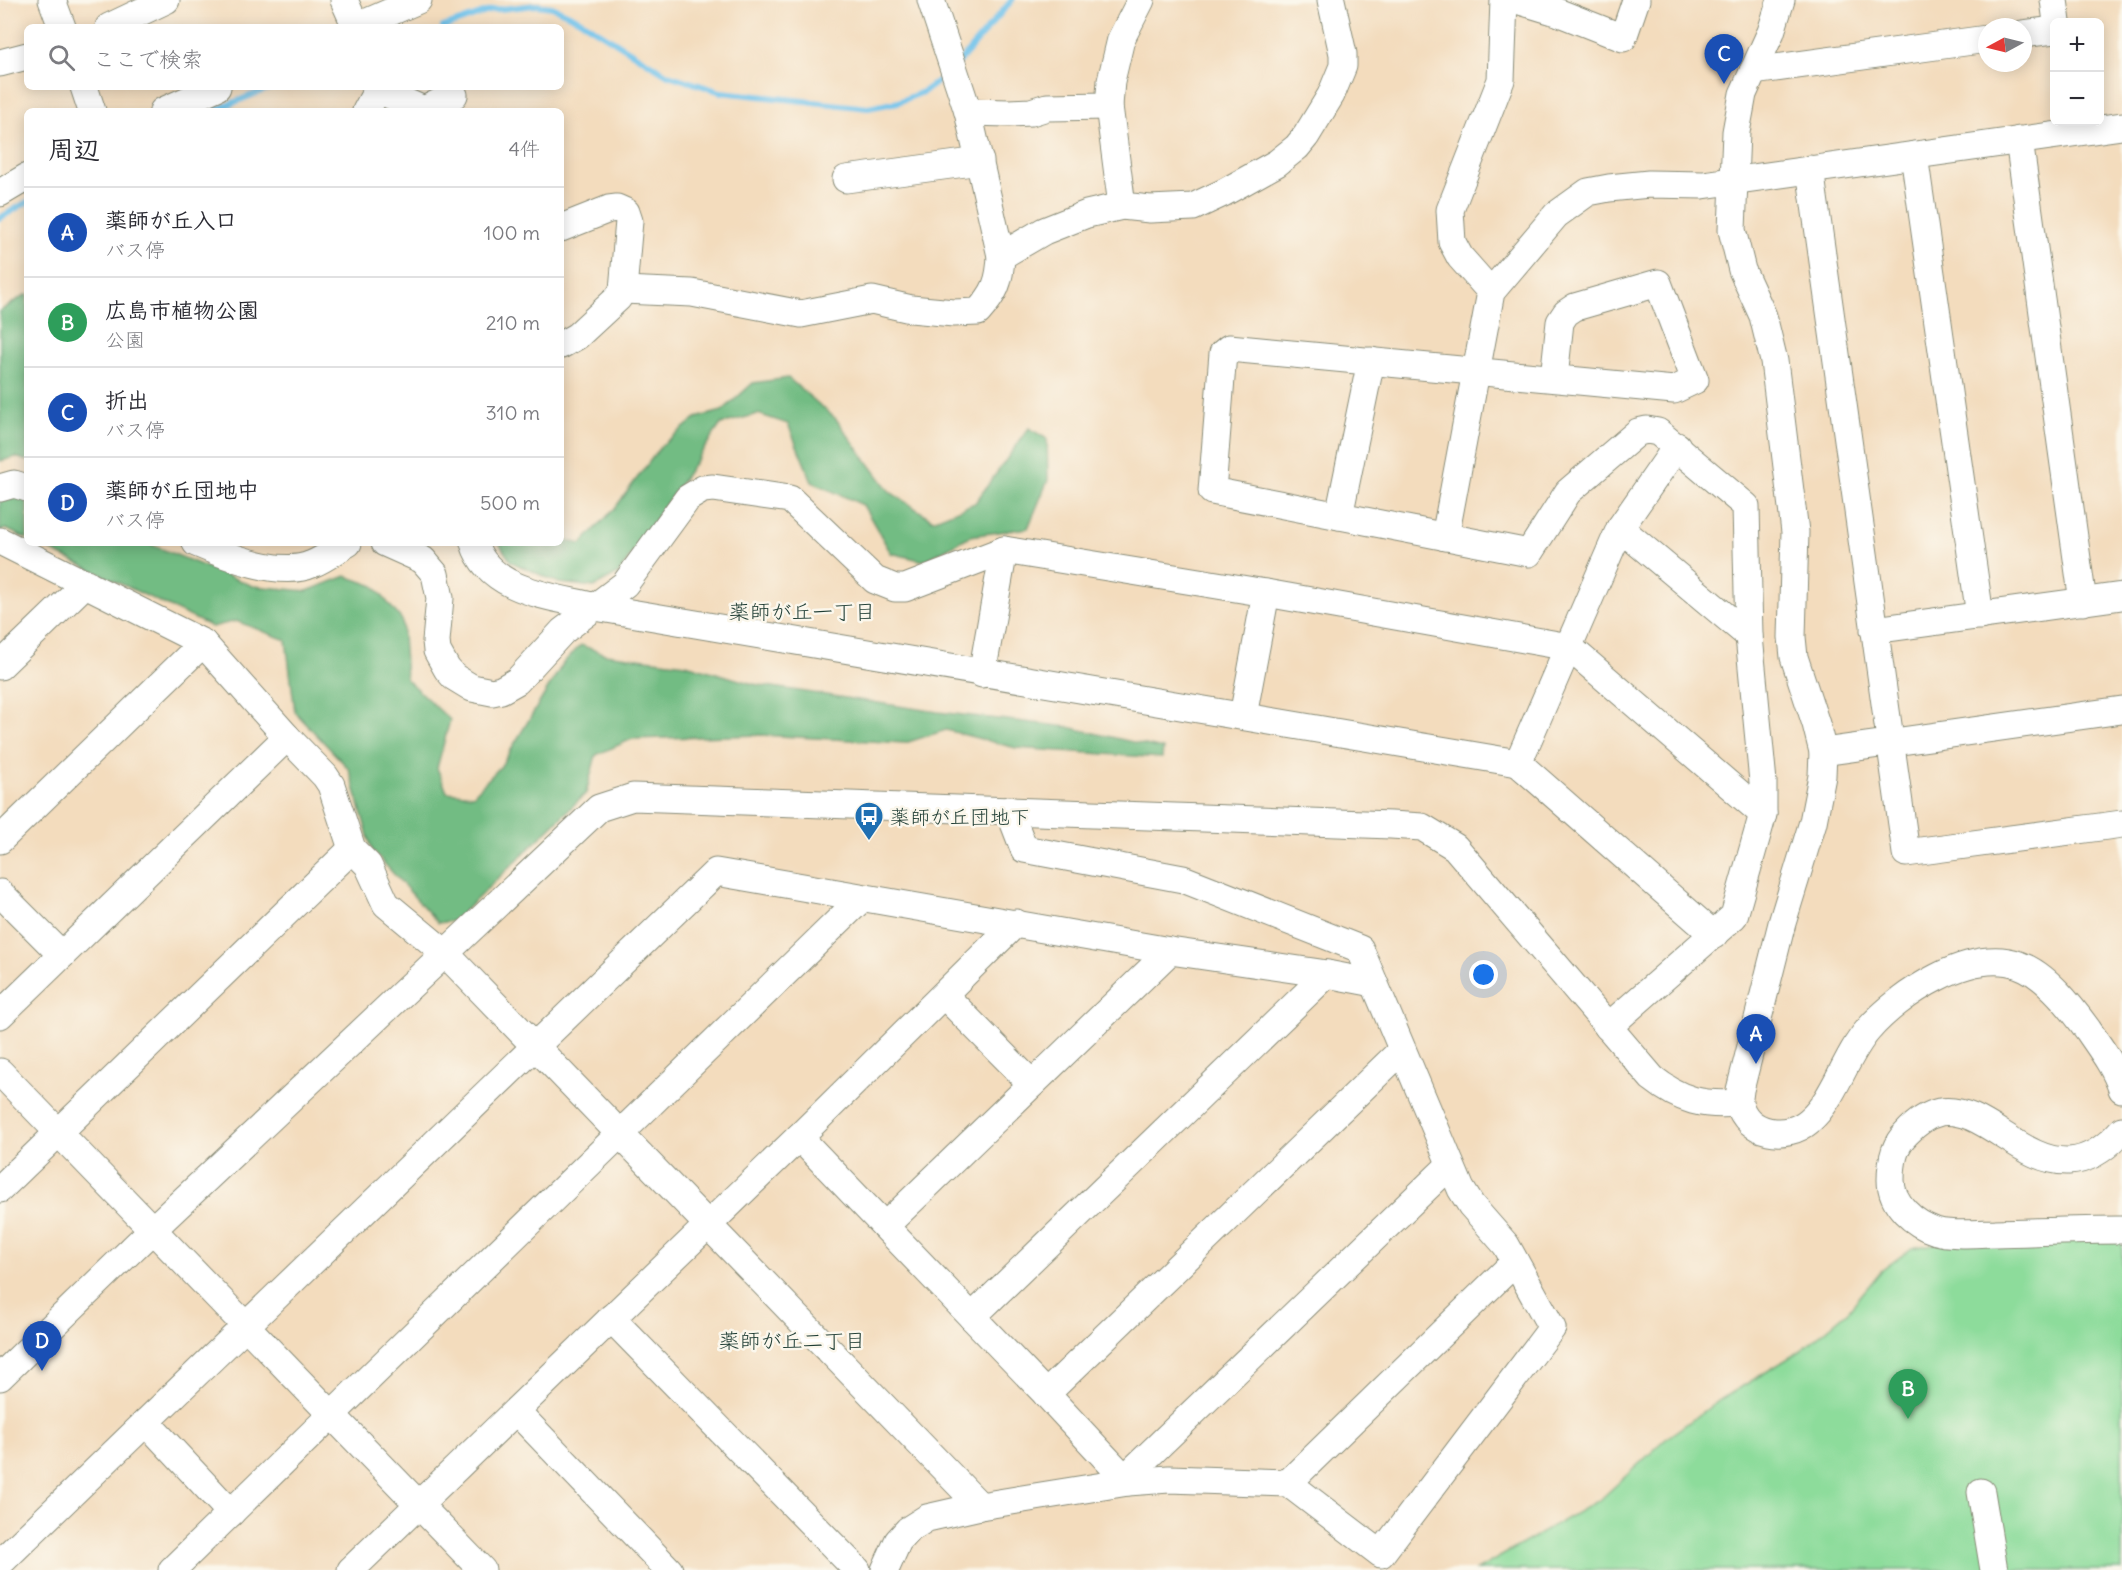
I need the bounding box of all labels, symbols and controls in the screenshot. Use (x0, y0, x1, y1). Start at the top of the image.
north arrow (1978, 18, 2032, 72)
map controls (2050, 18, 2104, 126)
button: + (2050, 18, 2104, 72)
search box (24, 24, 564, 90)
pin: C (1704, 34, 1744, 84)
icon: search (45, 41, 78, 74)
text: ここで検索 (93, 45, 203, 73)
button: − (2050, 72, 2104, 126)
text: 周辺 (48, 133, 100, 166)
text: 4件 (508, 136, 540, 161)
text: 薬師が丘入口 (105, 206, 237, 234)
text: A (61, 220, 74, 245)
text: 100 m (483, 220, 540, 245)
text: バス停 (105, 237, 165, 262)
text: 広島市植物公園 (105, 296, 259, 324)
text: B (61, 310, 74, 335)
text: 210 m (486, 310, 540, 335)
text: 公園 (105, 327, 145, 352)
text: 折出 (105, 386, 149, 414)
text: C (61, 400, 74, 425)
text: 310 m (485, 400, 540, 425)
text: バス停 (105, 417, 165, 442)
text: 薬師が丘団地中 (105, 476, 259, 504)
text: D (60, 490, 75, 515)
text: 500 m (480, 490, 540, 515)
text: バス停 (105, 507, 165, 532)
district label: 薬師が丘一丁目 (729, 598, 876, 625)
bus stop icon: 薬師が丘団地下 (853, 800, 885, 842)
place label: 薬師が丘団地下 (890, 804, 1030, 829)
your location (1469, 960, 1498, 989)
pin: A (1736, 1014, 1776, 1064)
pin: D (22, 1322, 62, 1371)
district label: 薬師が丘二丁目 (719, 1327, 866, 1354)
pin: B (1888, 1370, 1928, 1419)

